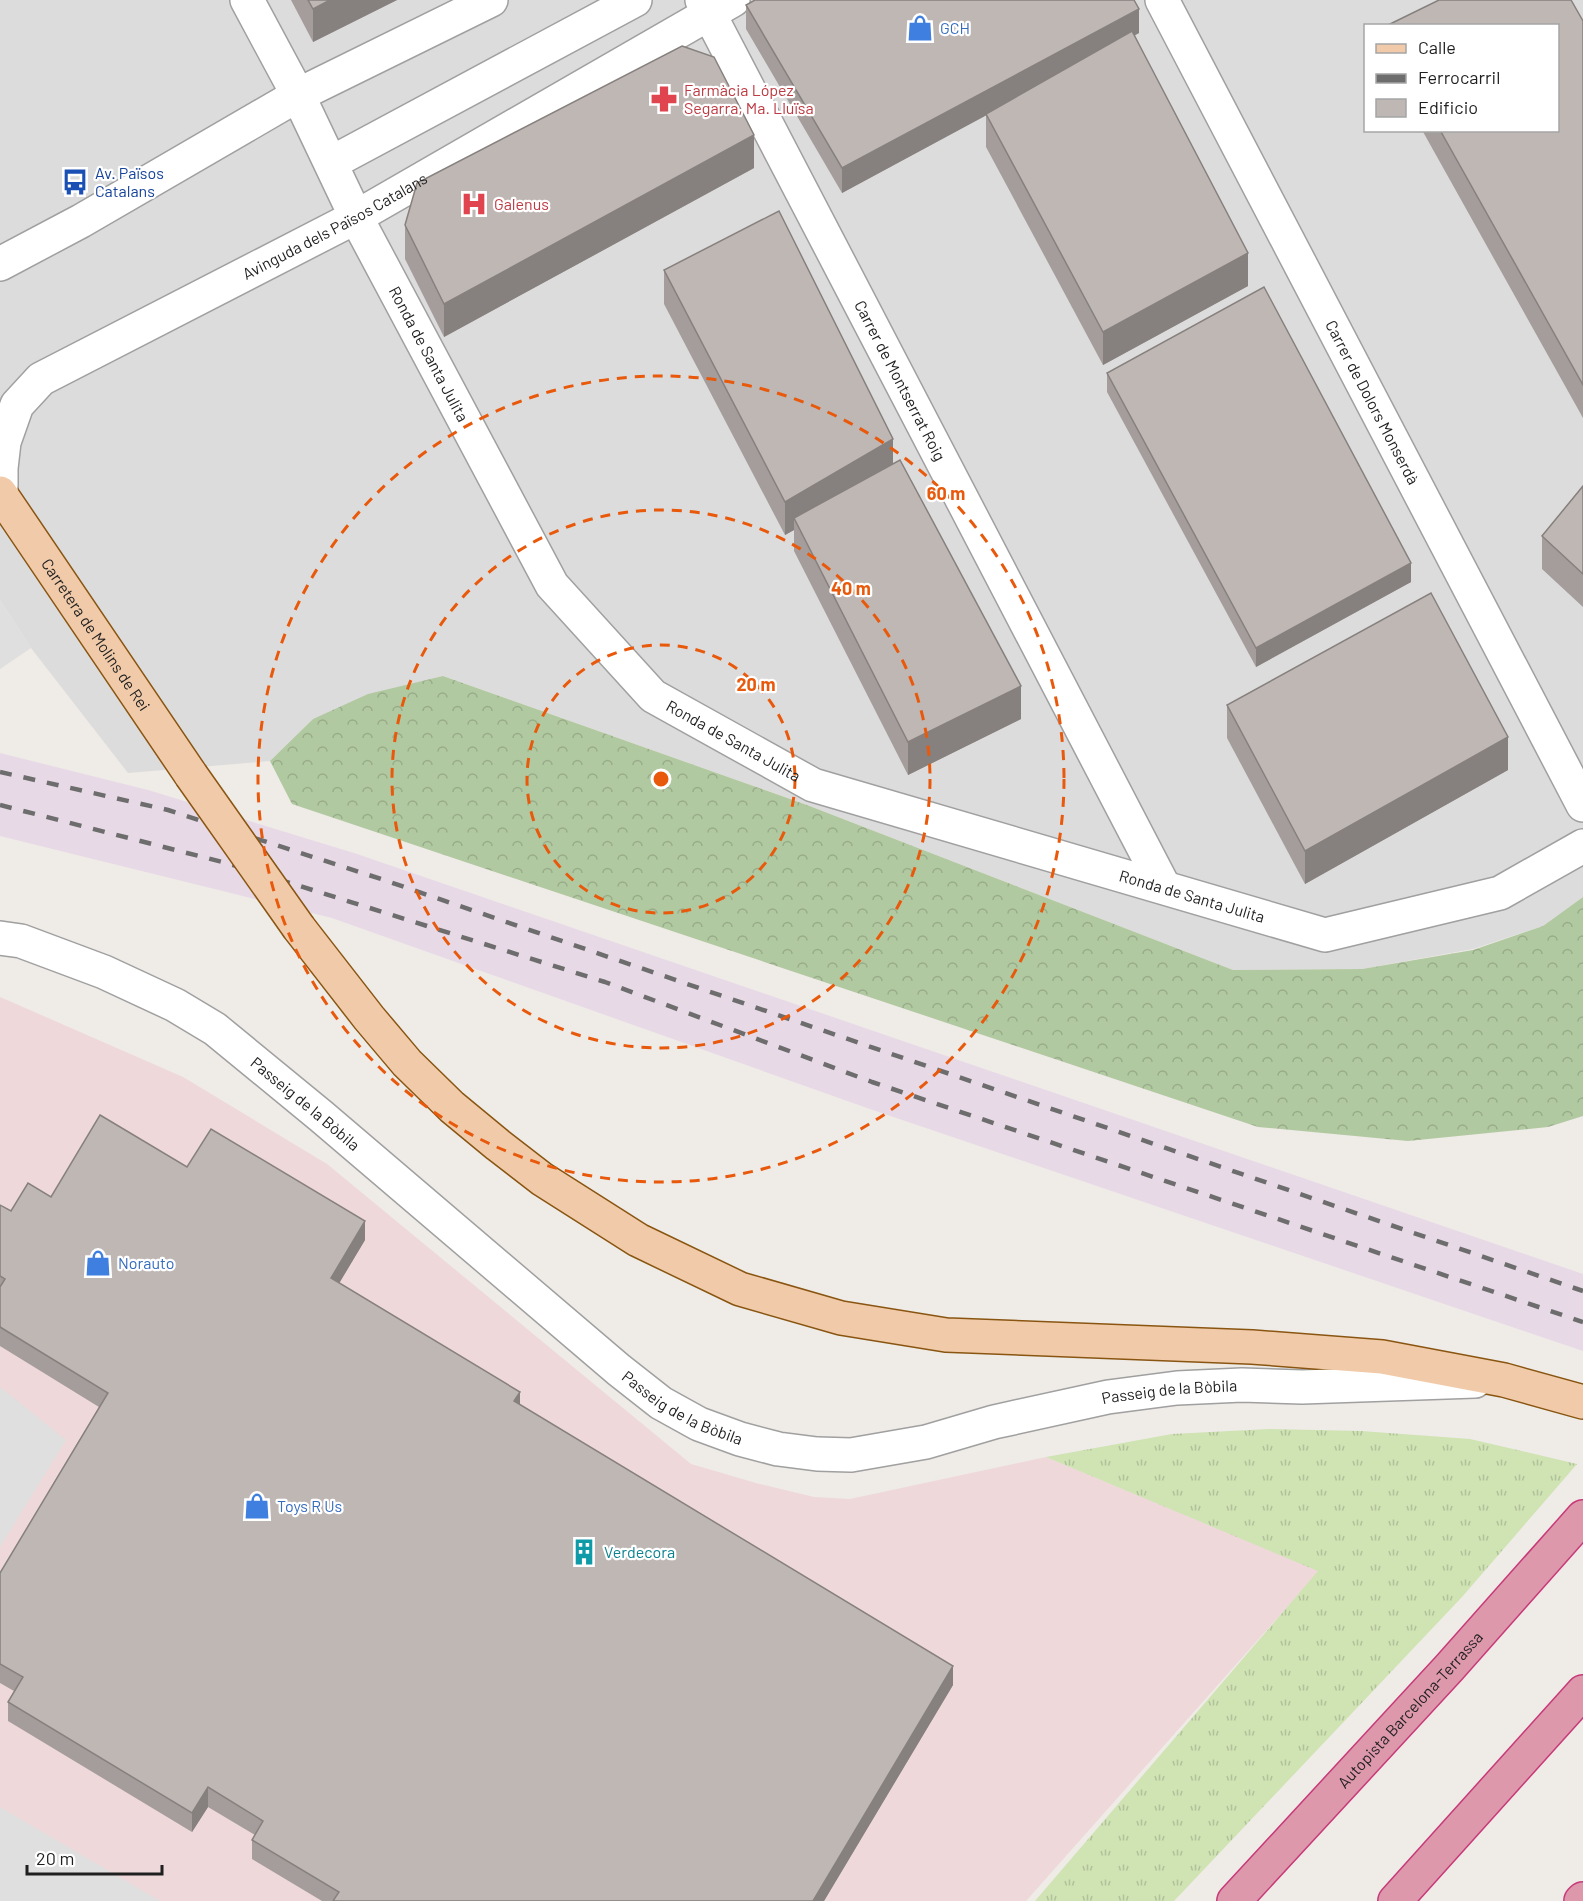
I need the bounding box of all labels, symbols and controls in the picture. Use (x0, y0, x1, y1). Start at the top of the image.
shop icon: GCH (905, 13, 935, 43)
place label: GCH (940, 18, 970, 37)
legend (1364, 24, 1559, 132)
text: Calle (1418, 36, 1456, 58)
text: Ferrocarril (1418, 66, 1500, 88)
place label: Farmàcia López Segarra, Ma. Lluïsa (684, 80, 814, 117)
pharmacy icon: Farmàcia López Segarra, Ma. Lluïsa (649, 84, 679, 114)
text: Edificio (1418, 96, 1478, 118)
place label: Av. Països Catalans (95, 163, 164, 200)
bus stop icon: Av. Països Catalans (60, 167, 90, 197)
street label: Avinguda dels Països Catalans (239, 168, 430, 283)
hospital icon: Galenus (459, 189, 489, 219)
place label: Galenus (494, 194, 549, 213)
street label: Ronda de Santa Julita (386, 283, 473, 425)
street label: Carrer de Montserrat Roig (851, 297, 950, 464)
street label: Carrer de Dolors Monserdà (1322, 317, 1424, 488)
text: 60 m (927, 482, 965, 504)
street label: Carretera de Molins de Rei (38, 554, 155, 714)
text: 40 m (831, 577, 871, 599)
text: 20 m (737, 673, 775, 695)
street label: Ronda de Santa Julita (663, 695, 804, 785)
centre of rings (651, 769, 671, 789)
street label: Ronda de Santa Julita (1117, 865, 1267, 926)
street label: Passeig de la Bòbila (247, 1052, 364, 1154)
shop icon: Norauto (83, 1248, 113, 1278)
place label: Norauto (118, 1253, 174, 1272)
street label: Passeig de la Bòbila (619, 1366, 745, 1448)
street label: Passeig de la Bòbila (1100, 1375, 1238, 1407)
shop icon: Toys R Us (242, 1491, 272, 1521)
place label: Toys R Us (277, 1496, 342, 1515)
building icon: Verdecora (569, 1537, 599, 1567)
place label: Verdecora (604, 1542, 675, 1561)
street label: Autopista Barcelona-Terrassa (1333, 1627, 1486, 1792)
scale bar (27, 1838, 162, 1876)
text: 20 m (36, 1847, 74, 1869)

